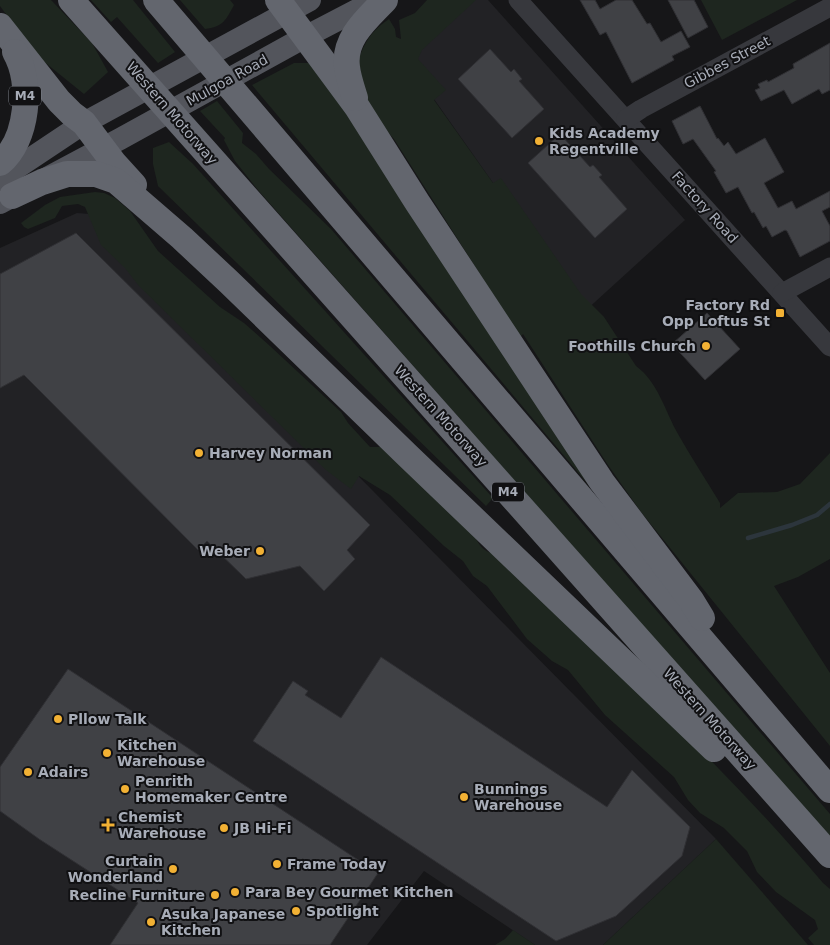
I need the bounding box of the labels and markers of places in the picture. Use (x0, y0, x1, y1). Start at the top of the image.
place label: Kids Academy Regentville (549, 125, 660, 157)
marker: Kids Academy Regentville (533, 135, 545, 147)
place label: Factory Rd Opp Loftus St (662, 297, 770, 329)
marker: Factory Rd Opp Loftus St (774, 307, 786, 319)
place label: Foothills Church (568, 338, 696, 354)
marker: Foothills Church (700, 340, 712, 352)
place label: Harvey Norman (209, 445, 332, 461)
marker: Harvey Norman (193, 447, 205, 459)
place label: Weber (199, 543, 250, 559)
marker: Weber (254, 545, 266, 557)
place label: Pllow Talk (68, 711, 147, 727)
marker: Pllow Talk (52, 713, 64, 725)
place label: Kitchen Warehouse (117, 737, 205, 769)
marker: Kitchen Warehouse (101, 747, 113, 759)
place label: Adairs (38, 764, 88, 780)
marker: Adairs (22, 766, 34, 778)
place label: Penrith Homemaker Centre (135, 773, 288, 805)
place label: Bunnings Warehouse (474, 781, 562, 813)
marker: Penrith Homemaker Centre (119, 783, 131, 795)
marker: Bunnings Warehouse (458, 791, 470, 803)
place label: Chemist Warehouse (118, 809, 206, 841)
marker: Chemist Warehouse (102, 819, 114, 831)
place label: JB Hi-Fi (233, 820, 291, 836)
marker: JB Hi-Fi (218, 822, 230, 834)
place label: Curtain Wonderland (68, 853, 163, 885)
place label: Frame Today (287, 856, 386, 872)
marker: Frame Today (271, 858, 283, 870)
marker: Curtain Wonderland (167, 863, 179, 875)
place label: Para Bey Gourmet Kitchen (245, 884, 453, 900)
marker: Para Bey Gourmet Kitchen (229, 886, 241, 898)
place label: Recline Furniture (69, 887, 205, 903)
marker: Recline Furniture (209, 889, 221, 901)
place label: Spotlight (306, 903, 379, 919)
marker: Spotlight (290, 905, 302, 917)
place label: Asuka Japanese Kitchen (161, 906, 285, 938)
marker: Asuka Japanese Kitchen (145, 916, 157, 928)

